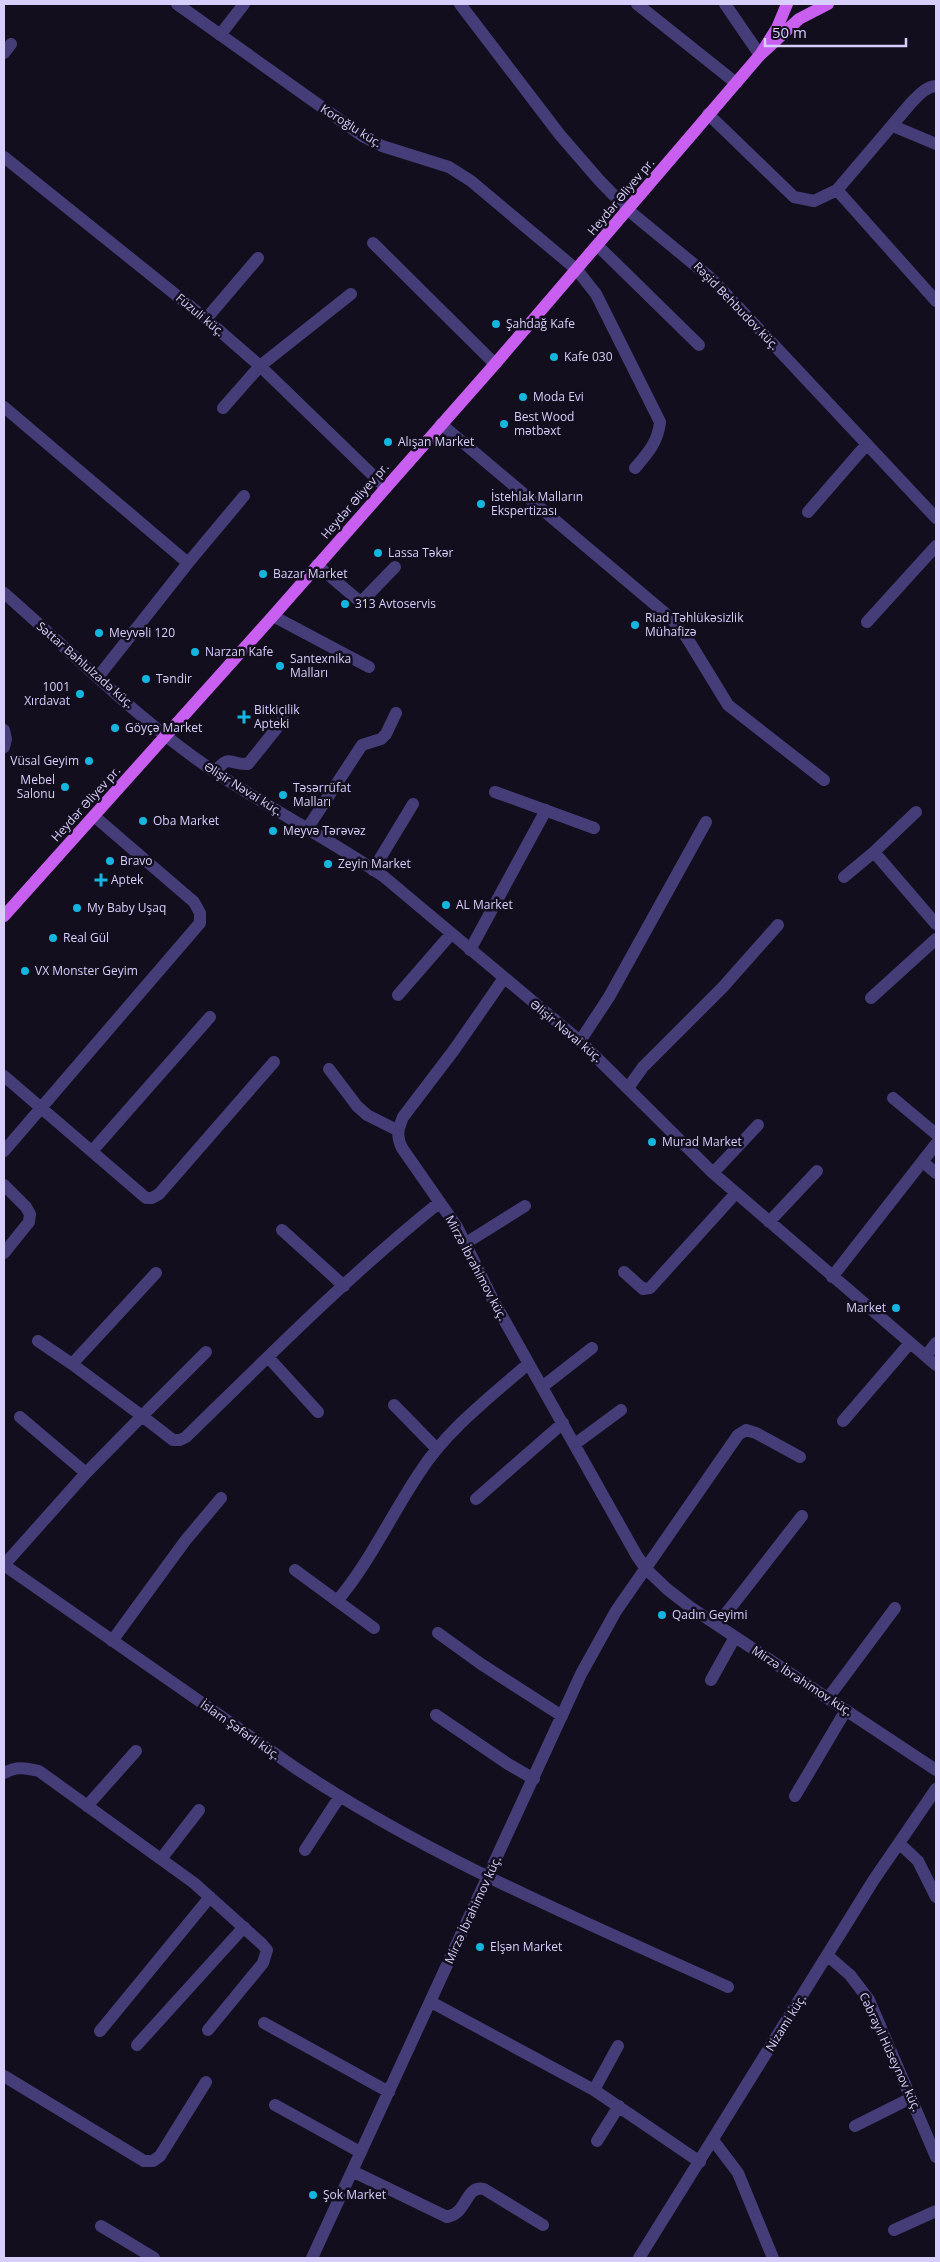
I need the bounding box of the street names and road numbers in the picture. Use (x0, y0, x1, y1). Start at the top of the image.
street label: Koroğlu küç. (317, 100, 385, 151)
street label: Heydər Əliyev pr. (583, 154, 658, 239)
street label: Rəşid Behbudov küç. (690, 258, 783, 353)
street label: Füzuli küç. (173, 289, 228, 340)
street label: Heydər Əliyev pr. (317, 459, 393, 542)
street label: Səttar Bəhlulzadə küç. (33, 618, 138, 712)
street label: Əlişir Nəvai küç. (201, 758, 286, 819)
street label: Heydər Əliyev pr. (47, 762, 124, 845)
street label: Əlişir Nəvai küç. (527, 995, 606, 1066)
street label: Mirzə İbrahimov küç. (442, 1212, 511, 1323)
street label: Mirzə İbrahimov küç. (749, 1642, 856, 1720)
street label: İslam Şəfərli küç. (197, 1696, 284, 1763)
street label: Mirzə İbrahimov küç. (440, 1853, 505, 1966)
street label: Cəbrayıl Hüseynov küç. (855, 1990, 925, 2114)
street label: Nizami küç. (761, 1991, 810, 2054)

